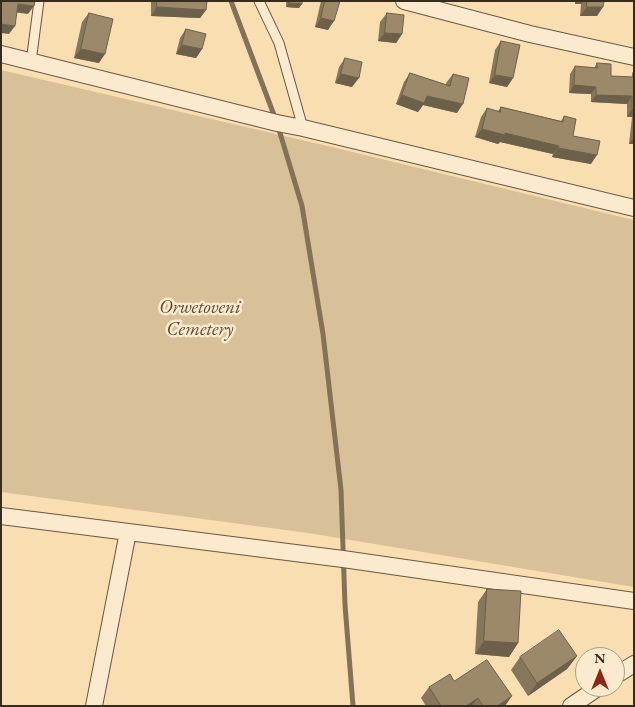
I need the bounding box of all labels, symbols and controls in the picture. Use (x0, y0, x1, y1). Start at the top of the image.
park label: Orwetoveni Cemetery (159, 297, 241, 341)
north arrow (575, 647, 625, 697)
text: N (594, 649, 606, 667)

